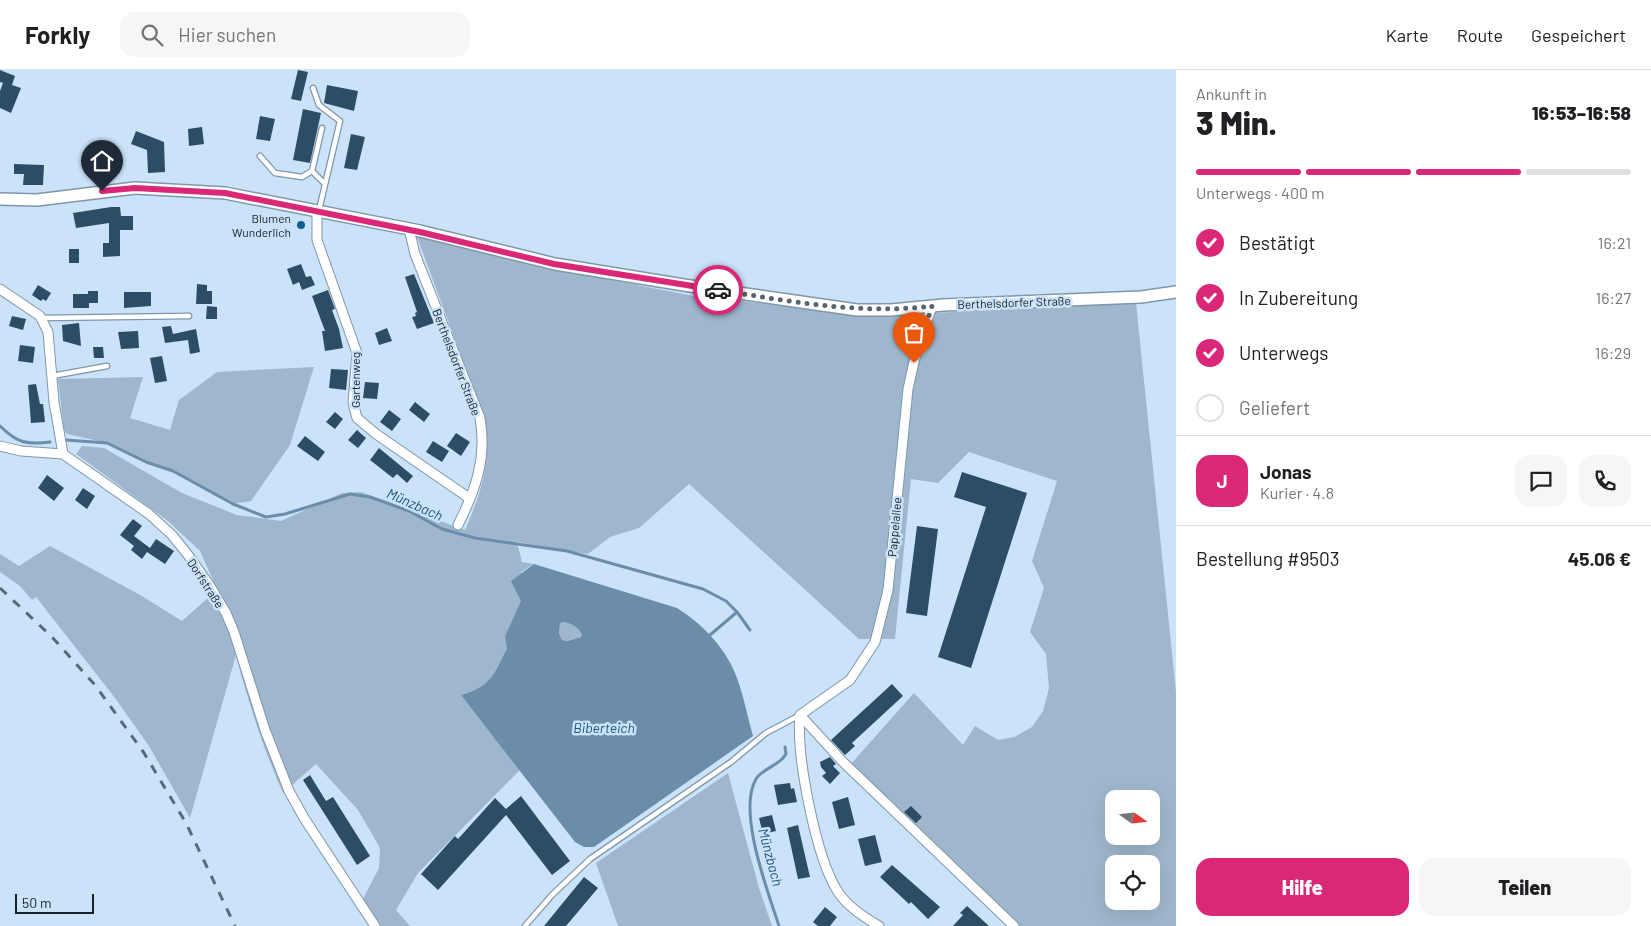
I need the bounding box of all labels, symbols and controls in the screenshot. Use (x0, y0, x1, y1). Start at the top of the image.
search box (120, 12, 470, 57)
text: Forkly (25, 20, 90, 49)
icon: search (138, 21, 166, 49)
text: Hier suchen (178, 23, 276, 46)
text: Karte (1386, 24, 1429, 46)
text: Route (1457, 24, 1503, 46)
text: Gespeichert (1531, 24, 1626, 46)
text: Ankunft in (1196, 84, 1267, 103)
text: 16:53–16:58 (1532, 101, 1631, 124)
text: 3 Min. (1196, 103, 1277, 141)
pin (81, 140, 123, 191)
icon: home (88, 147, 116, 175)
text: Unterwegs · 400 m (1196, 183, 1324, 202)
place label: Blumen Wunderlich (232, 211, 291, 239)
marker: Blumen Wunderlich (295, 219, 307, 231)
icon: check (1196, 229, 1224, 257)
text: Bestätigt (1239, 231, 1315, 254)
text: 16:21 (1598, 233, 1631, 252)
courier (693, 265, 743, 315)
icon: car (704, 276, 732, 304)
icon: check (1196, 284, 1224, 312)
text: In Zubereitung (1239, 286, 1358, 309)
text: 16:27 (1596, 288, 1631, 307)
street label: Berthelsdorfer Straße (957, 293, 1071, 311)
street label: Berthelsdorfer Straße (430, 306, 484, 418)
pin (893, 312, 935, 363)
icon: bag (900, 319, 928, 347)
icon: check (1196, 339, 1224, 367)
text: Unterwegs (1239, 341, 1328, 364)
text: 16:29 (1595, 343, 1631, 362)
street label: Gartenweg (348, 352, 362, 408)
text: Geliefert (1239, 396, 1310, 419)
button: chat (1515, 455, 1567, 507)
button: phone (1579, 455, 1631, 507)
text: Jonas (1260, 460, 1312, 483)
text: J (1216, 469, 1228, 492)
text: Kurier · 4.8 (1260, 483, 1334, 502)
water label: Münzbach (384, 484, 446, 524)
street label: Pappelallee (884, 497, 904, 557)
text: Bestellung #9503 (1196, 547, 1340, 570)
text: 45.06 € (1568, 547, 1631, 570)
street label: Dorfstraße (185, 556, 227, 610)
water label: Biberteich (573, 719, 635, 736)
north arrow (1105, 790, 1160, 845)
map controls (1105, 790, 1160, 910)
water label: Münzbach (755, 826, 787, 888)
button: locate (1105, 855, 1160, 910)
button: Hilfe (1196, 858, 1409, 916)
button: Teilen (1419, 858, 1631, 916)
scale bar (15, 891, 94, 914)
text: 50 m (22, 894, 51, 911)

